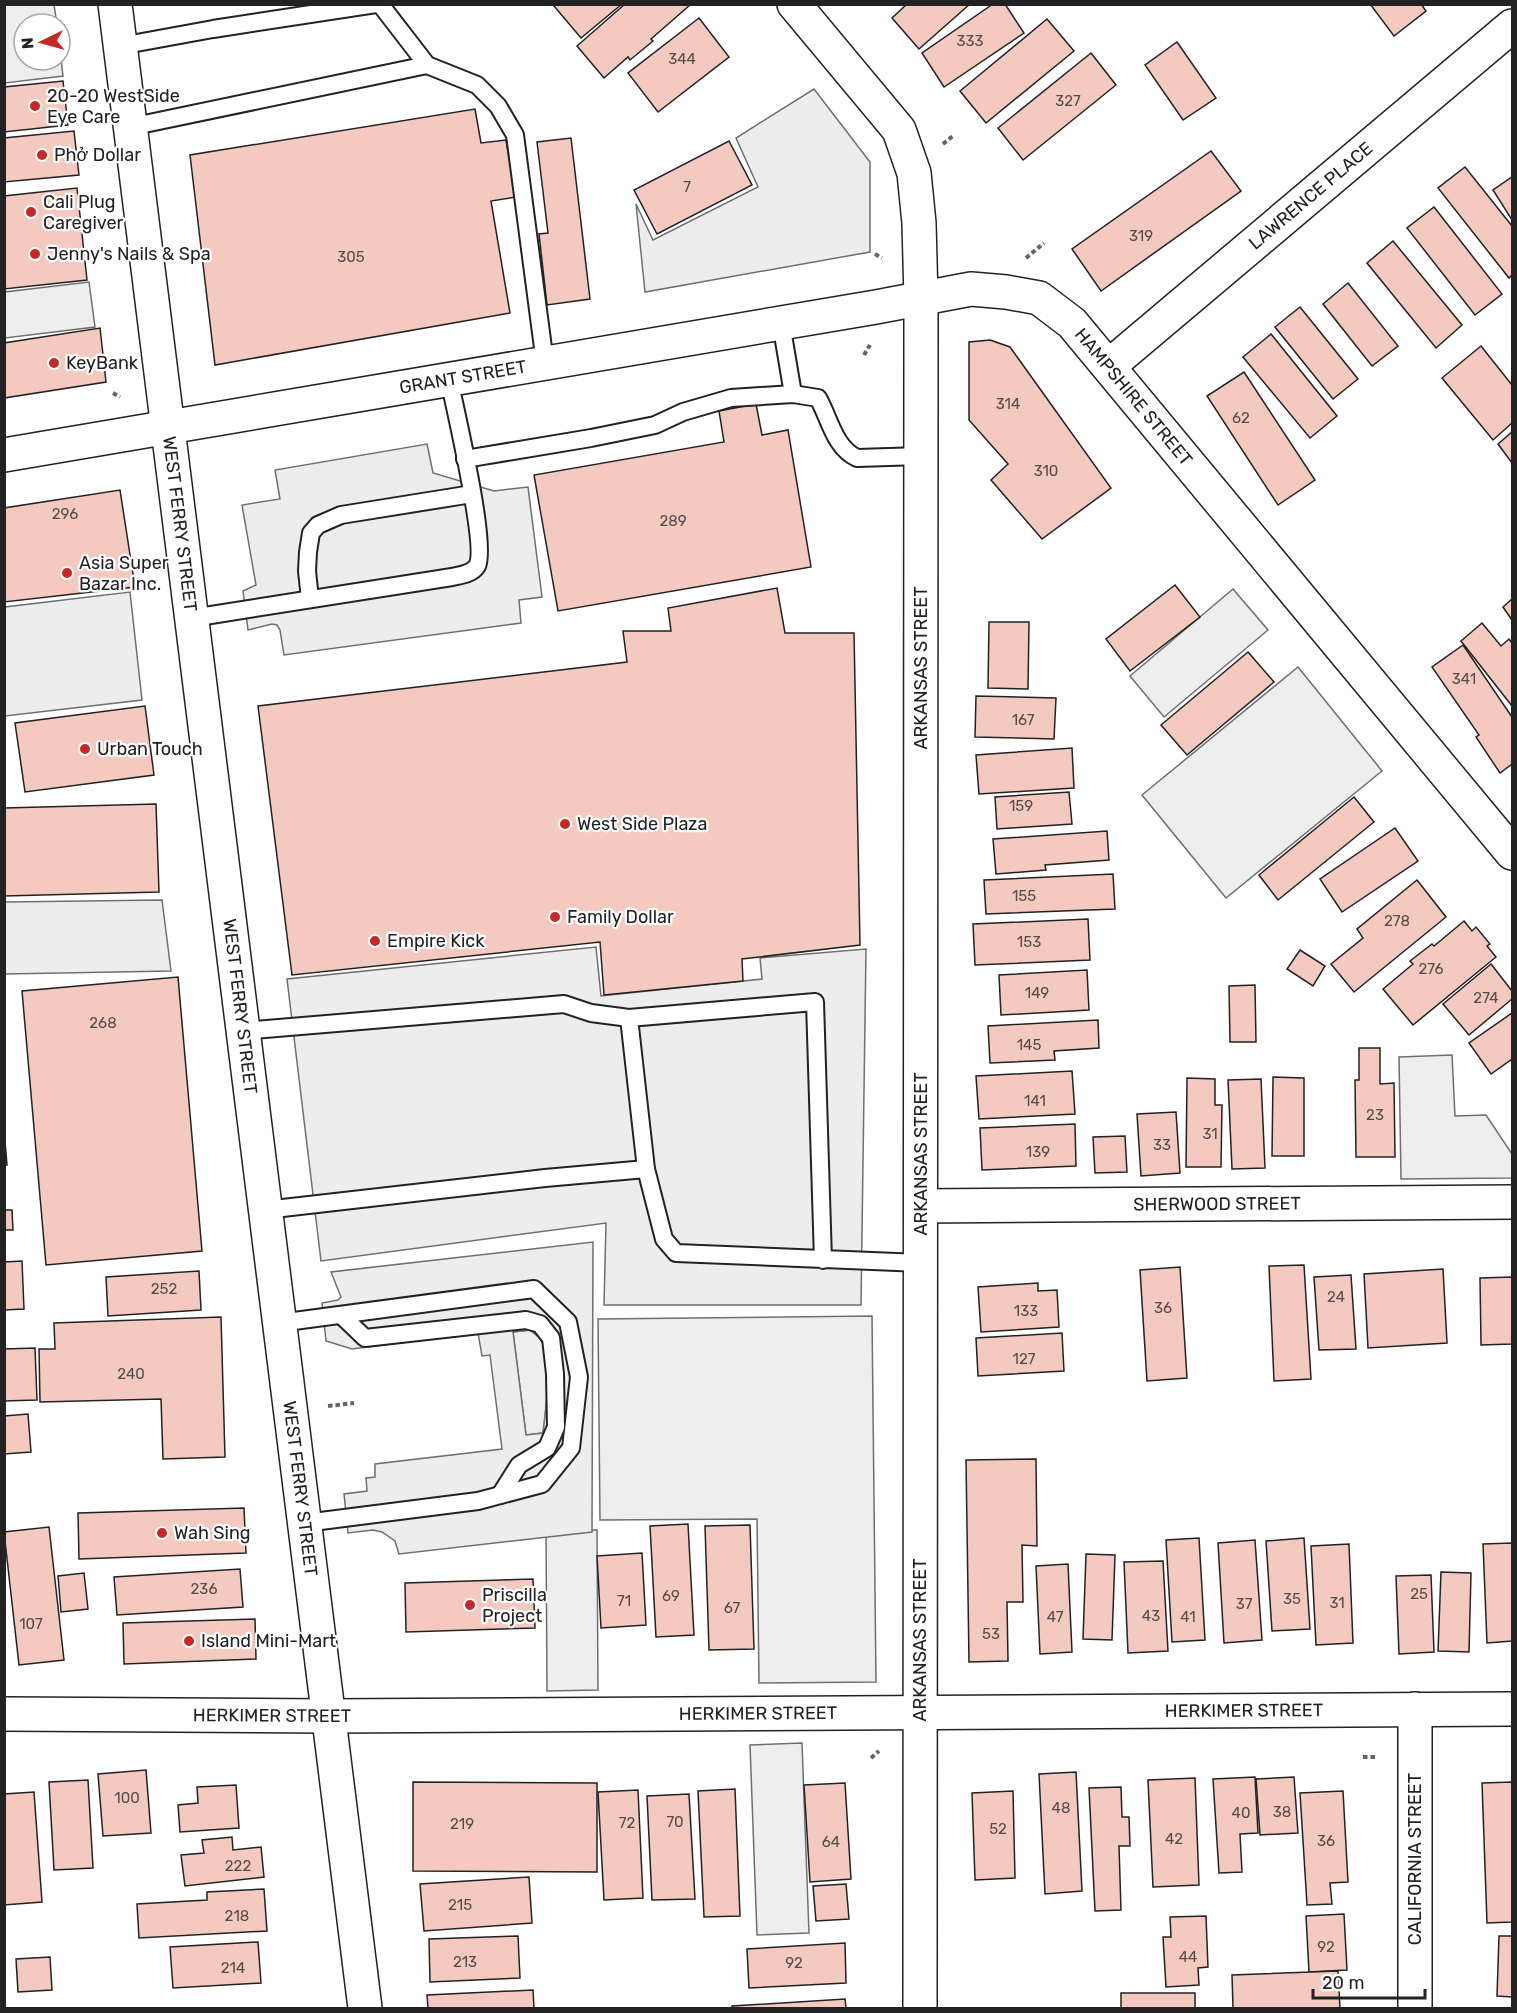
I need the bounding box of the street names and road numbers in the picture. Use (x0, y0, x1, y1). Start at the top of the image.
street label: LAWRENCE PLACE (1244, 137, 1377, 254)
street label: HAMPSHIRE STREET (1070, 324, 1197, 470)
street label: GRANT STREET (398, 356, 528, 399)
street label: WEST FERRY STREET (158, 435, 202, 613)
street label: ARKANSAS STREET (910, 586, 932, 750)
street label: WEST FERRY STREET (218, 917, 262, 1095)
street label: ARKANSAS STREET (910, 1072, 932, 1236)
street label: SHERWOOD STREET (1133, 1192, 1301, 1216)
street label: WEST FERRY STREET (278, 1400, 322, 1577)
street label: ARKANSAS STREET (909, 1558, 931, 1722)
street label: HERKIMER STREET (1165, 1699, 1323, 1722)
street label: HERKIMER STREET (679, 1702, 837, 1725)
street label: HERKIMER STREET (193, 1704, 351, 1727)
street label: CALIFORNIA STREET (1404, 1773, 1426, 1945)

